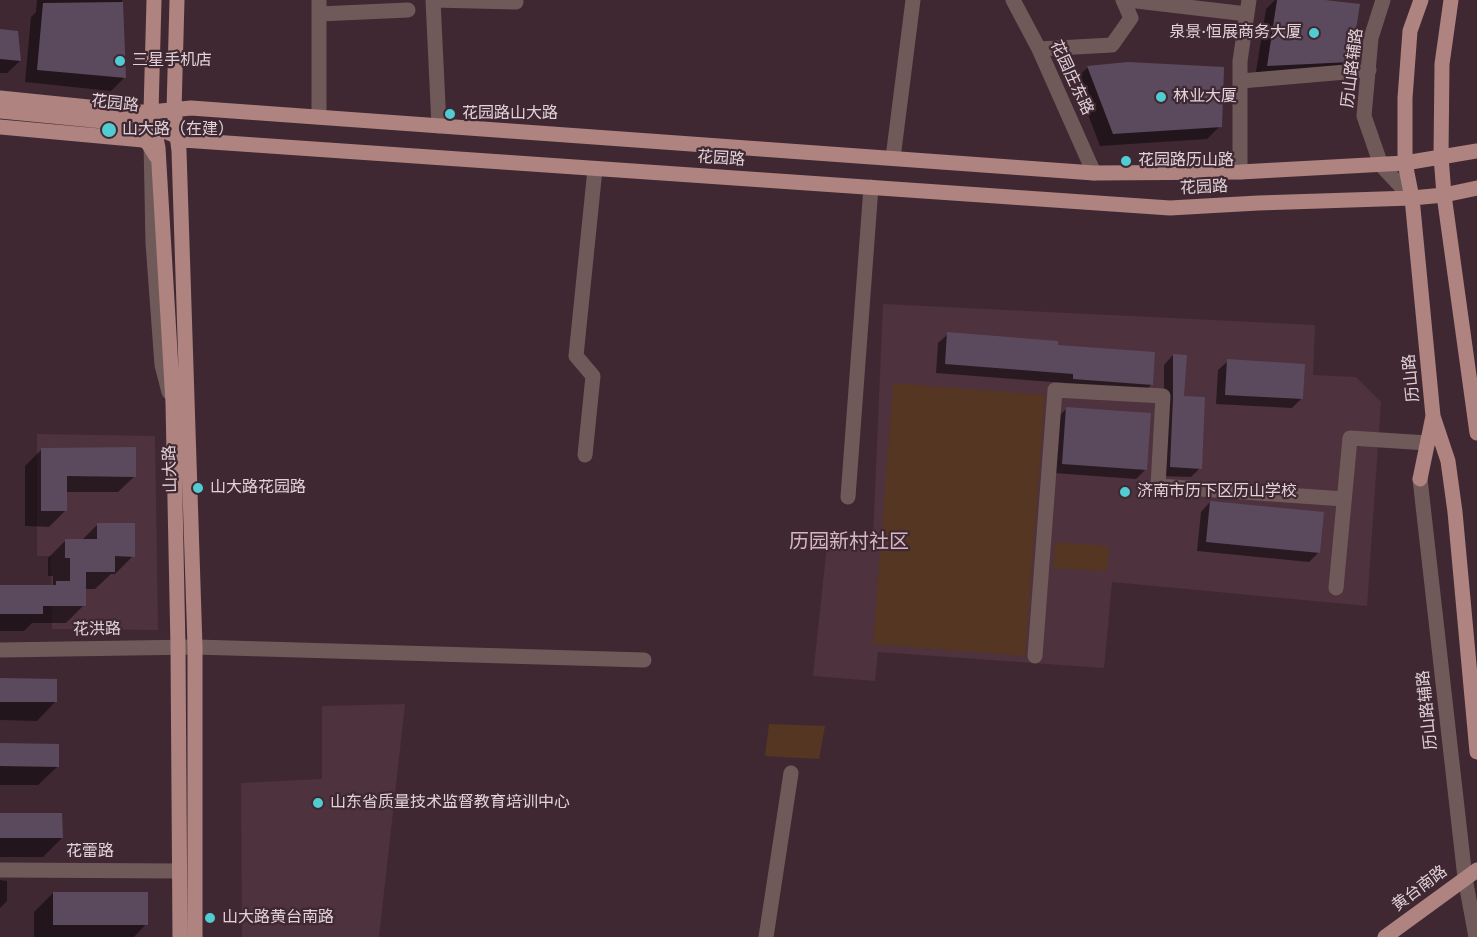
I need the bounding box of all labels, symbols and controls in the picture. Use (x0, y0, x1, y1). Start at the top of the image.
place label: 泉景·恒展商务大厦 (1169, 23, 1302, 43)
marker: 泉景·恒展商务大厦 (1307, 26, 1321, 40)
street label: 历山路辅路 (1339, 27, 1367, 109)
street label: 花园庄东路 (1045, 38, 1097, 118)
place label: 三星手机店 (132, 51, 212, 71)
marker: 三星手机店 (113, 54, 127, 68)
place label: 林业大厦 (1173, 87, 1237, 107)
marker: 林业大厦 (1154, 90, 1168, 104)
street label: 花园路 (90, 92, 140, 116)
place label: 花园路山大路 (462, 104, 558, 124)
marker: 花园路山大路 (443, 107, 457, 121)
place label: 山大路（在建） (122, 120, 234, 140)
marker: 山大路（在建） (100, 121, 118, 139)
street label: 花园路 (696, 148, 746, 170)
place label: 花园路历山路 (1138, 151, 1234, 171)
marker: 花园路历山路 (1119, 154, 1133, 168)
street label: 花园路 (1180, 177, 1228, 199)
street label: 历山路 (1400, 353, 1424, 403)
street label: 山大路 (161, 445, 181, 493)
place label: 山大路花园路 (210, 478, 306, 498)
marker: 山大路花园路 (191, 481, 205, 495)
place label: 济南市历下区历山学校 (1137, 482, 1297, 502)
marker: 济南市历下区历山学校 (1118, 485, 1132, 499)
district label: 历园新村社区 (789, 531, 909, 555)
street label: 花洪路 (73, 620, 121, 640)
street label: 历山路辅路 (1414, 669, 1442, 751)
place label: 山东省质量技术监督教育培训中心 (330, 793, 570, 813)
marker: 山东省质量技术监督教育培训中心 (311, 796, 325, 810)
street label: 花蕾路 (66, 842, 114, 862)
street label: 黄台南路 (1389, 862, 1451, 916)
place label: 山大路黄台南路 (222, 908, 334, 928)
marker: 山大路黄台南路 (203, 911, 217, 925)

